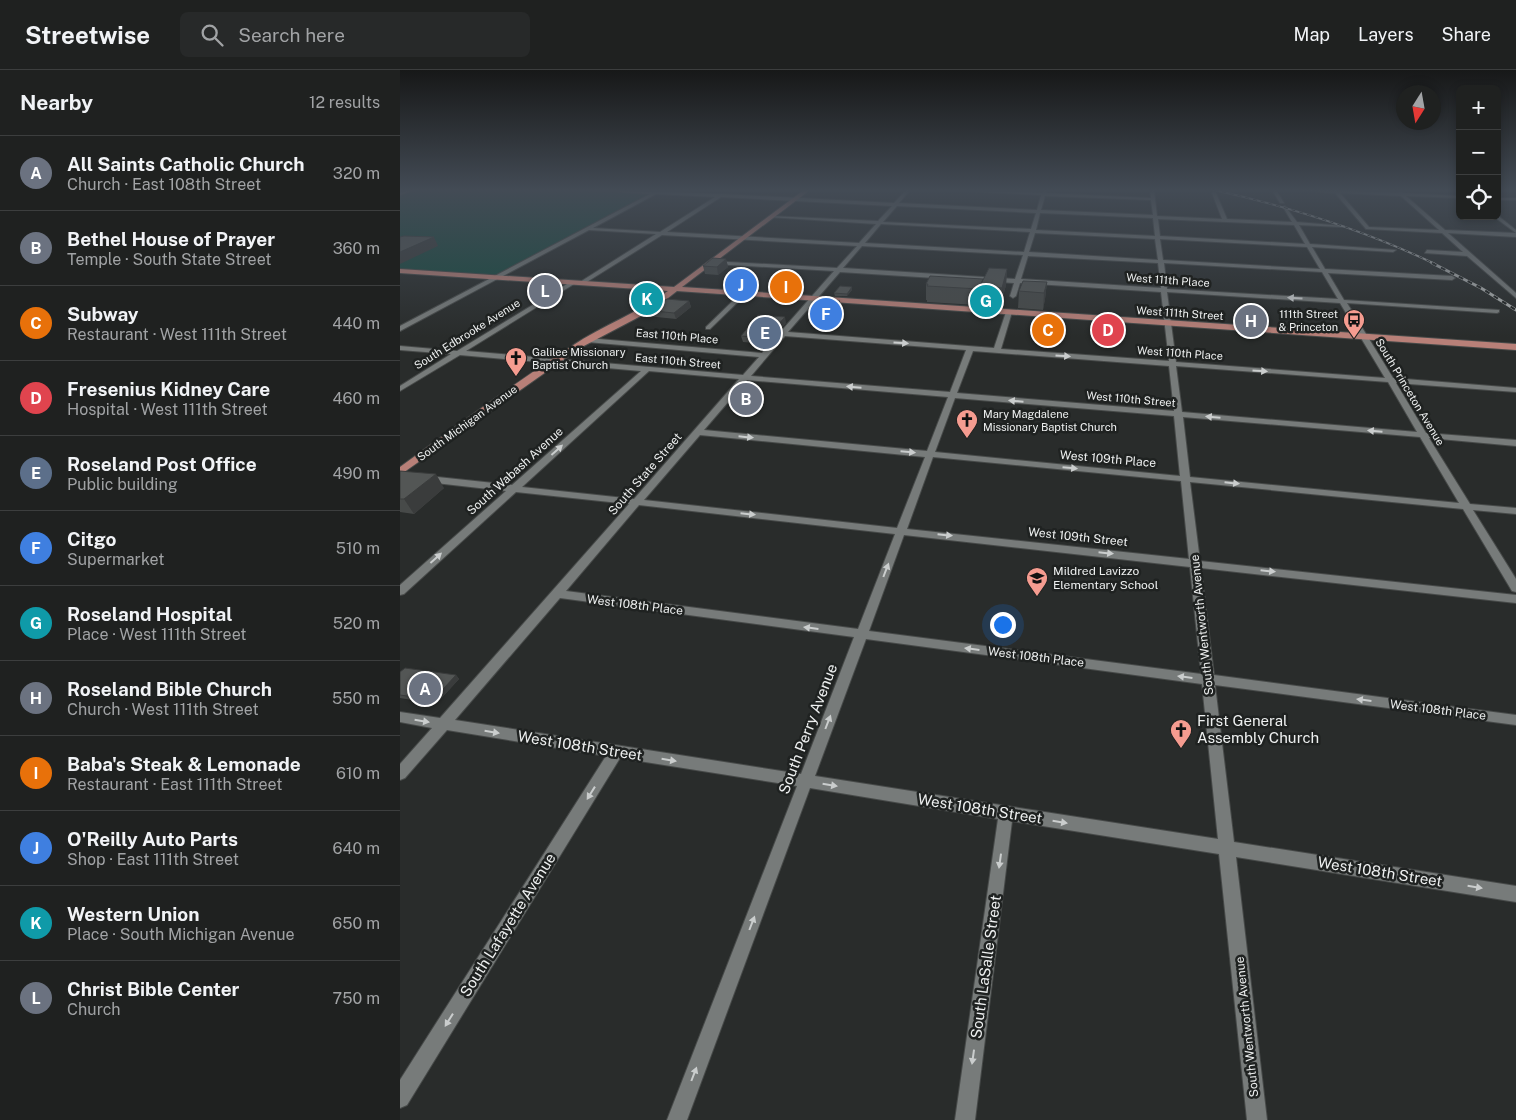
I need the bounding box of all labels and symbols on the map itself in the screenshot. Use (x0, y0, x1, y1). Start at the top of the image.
north arrow (1396, 85, 1441, 130)
pin: J (725, 266, 757, 304)
pin: I (770, 268, 802, 306)
street label: West 111th Place (1126, 271, 1210, 289)
pin: L (529, 272, 561, 310)
pin: K (631, 280, 663, 318)
pin: G (970, 282, 1002, 320)
one-way arrow (1286, 294, 1302, 302)
pin: F (810, 295, 842, 333)
street label: South Edbrooke Avenue (412, 296, 522, 372)
pin: H (1235, 302, 1267, 340)
street label: West 111th Street (1136, 304, 1224, 322)
place label: 111th Street & Princeton (1278, 308, 1338, 333)
bus stop icon: 111th Street & Princeton (1342, 308, 1366, 339)
pin: C (1032, 311, 1064, 349)
pin: D (1092, 311, 1124, 349)
pin: E (749, 314, 781, 352)
street label: East 110th Place (635, 326, 719, 346)
street label: South Princeton Avenue (1373, 336, 1447, 448)
one-way arrow (893, 340, 909, 348)
street label: West 110th Place (1137, 344, 1223, 362)
church icon: Galilee Missionary Baptist Church (504, 346, 528, 377)
place label: Galilee Missionary Baptist Church (532, 346, 626, 371)
street label: East 110th Street (634, 351, 722, 371)
one-way arrow (1055, 352, 1071, 360)
one-way arrow (1252, 367, 1268, 375)
pin: B (730, 380, 762, 418)
street label: South Michigan Avenue (415, 383, 519, 463)
one-way arrow (846, 383, 862, 391)
street label: West 110th Street (1086, 389, 1176, 409)
one-way arrow (1008, 396, 1024, 404)
church icon: Mary Magdalene Missionary Baptist Church (955, 408, 979, 439)
place label: Mary Magdalene Missionary Baptist Church (983, 408, 1117, 433)
one-way arrow (1204, 413, 1220, 421)
street label: South Wabash Avenue (464, 424, 566, 518)
one-way arrow (1366, 427, 1382, 435)
street label: South State Street (606, 430, 685, 518)
one-way arrow (739, 433, 755, 441)
one-way arrow (551, 444, 563, 456)
one-way arrow (900, 448, 916, 456)
street label: West 109th Place (1059, 448, 1157, 470)
one-way arrow (1062, 464, 1078, 472)
one-way arrow (1224, 479, 1240, 487)
one-way arrow (741, 510, 757, 518)
street label: West 109th Street (1027, 525, 1129, 549)
one-way arrow (937, 531, 953, 539)
one-way arrow (1098, 549, 1114, 557)
one-way arrow (430, 553, 443, 564)
street label: South Wentworth Avenue (1188, 554, 1216, 696)
one-way arrow (882, 562, 890, 577)
place label: Mildred Lavizzo Elementary School (1053, 564, 1159, 592)
school or university icon: Mildred Lavizzo Elementary School (1025, 566, 1049, 597)
one-way arrow (1260, 567, 1276, 575)
street label: West 108th Place (586, 592, 684, 618)
your location (990, 612, 1016, 638)
one-way arrow (802, 624, 818, 632)
street label: West 108th Place (987, 644, 1085, 670)
one-way arrow (964, 645, 980, 653)
street label: South Perry Avenue (775, 661, 840, 796)
pin: A (409, 670, 441, 708)
one-way arrow (1177, 672, 1193, 680)
one-way arrow (1355, 696, 1371, 704)
street label: West 108th Place (1389, 697, 1487, 723)
place label: First General Assembly Church (1197, 712, 1319, 746)
one-way arrow (825, 714, 832, 729)
one-way arrow (414, 717, 430, 725)
church icon: First General Assembly Church (1169, 718, 1193, 749)
street label: West 108th Street (517, 727, 644, 764)
one-way arrow (484, 728, 500, 736)
one-way arrow (662, 756, 678, 764)
one-way arrow (822, 782, 838, 790)
one-way arrow (586, 786, 595, 800)
street label: West 108th Street (917, 790, 1044, 827)
one-way arrow (1052, 818, 1068, 826)
street label: South Lafayette Avenue (456, 850, 559, 1000)
street label: West 108th Street (1317, 853, 1444, 890)
one-way arrow (996, 854, 1004, 870)
one-way arrow (1467, 884, 1483, 892)
street label: South LaSalle Street (967, 894, 1004, 1040)
one-way arrow (749, 915, 756, 930)
street label: South Wentworth Avenue (1233, 956, 1261, 1098)
one-way arrow (444, 1013, 453, 1027)
one-way arrow (969, 1050, 977, 1066)
one-way arrow (691, 1067, 698, 1082)

